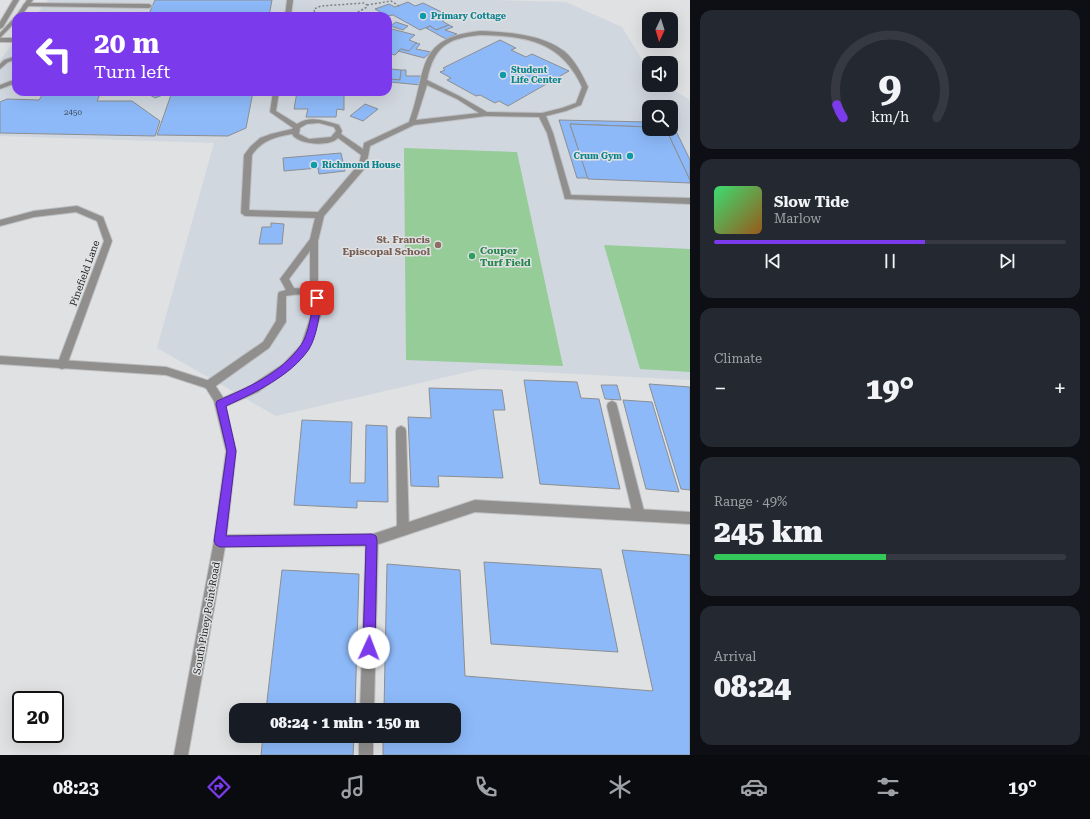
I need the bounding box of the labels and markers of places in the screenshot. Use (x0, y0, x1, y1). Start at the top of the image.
marker: Primary Cottage (418, 11, 428, 21)
place label: Primary Cottage (431, 11, 507, 21)
place label: Student Life Center (511, 65, 562, 85)
marker: Student Life Center (498, 70, 508, 80)
place label: Crum Gym (574, 151, 622, 161)
marker: Crum Gym (625, 151, 635, 161)
marker: Richmond House (309, 160, 319, 170)
place label: Richmond House (322, 160, 401, 170)
place label: St. Francis Episcopal School (343, 234, 431, 257)
marker: St. Francis Episcopal School (433, 240, 443, 250)
place label: Couper Turf Field (480, 245, 531, 268)
marker: Couper Turf Field (467, 251, 477, 261)
pin (300, 281, 334, 315)

